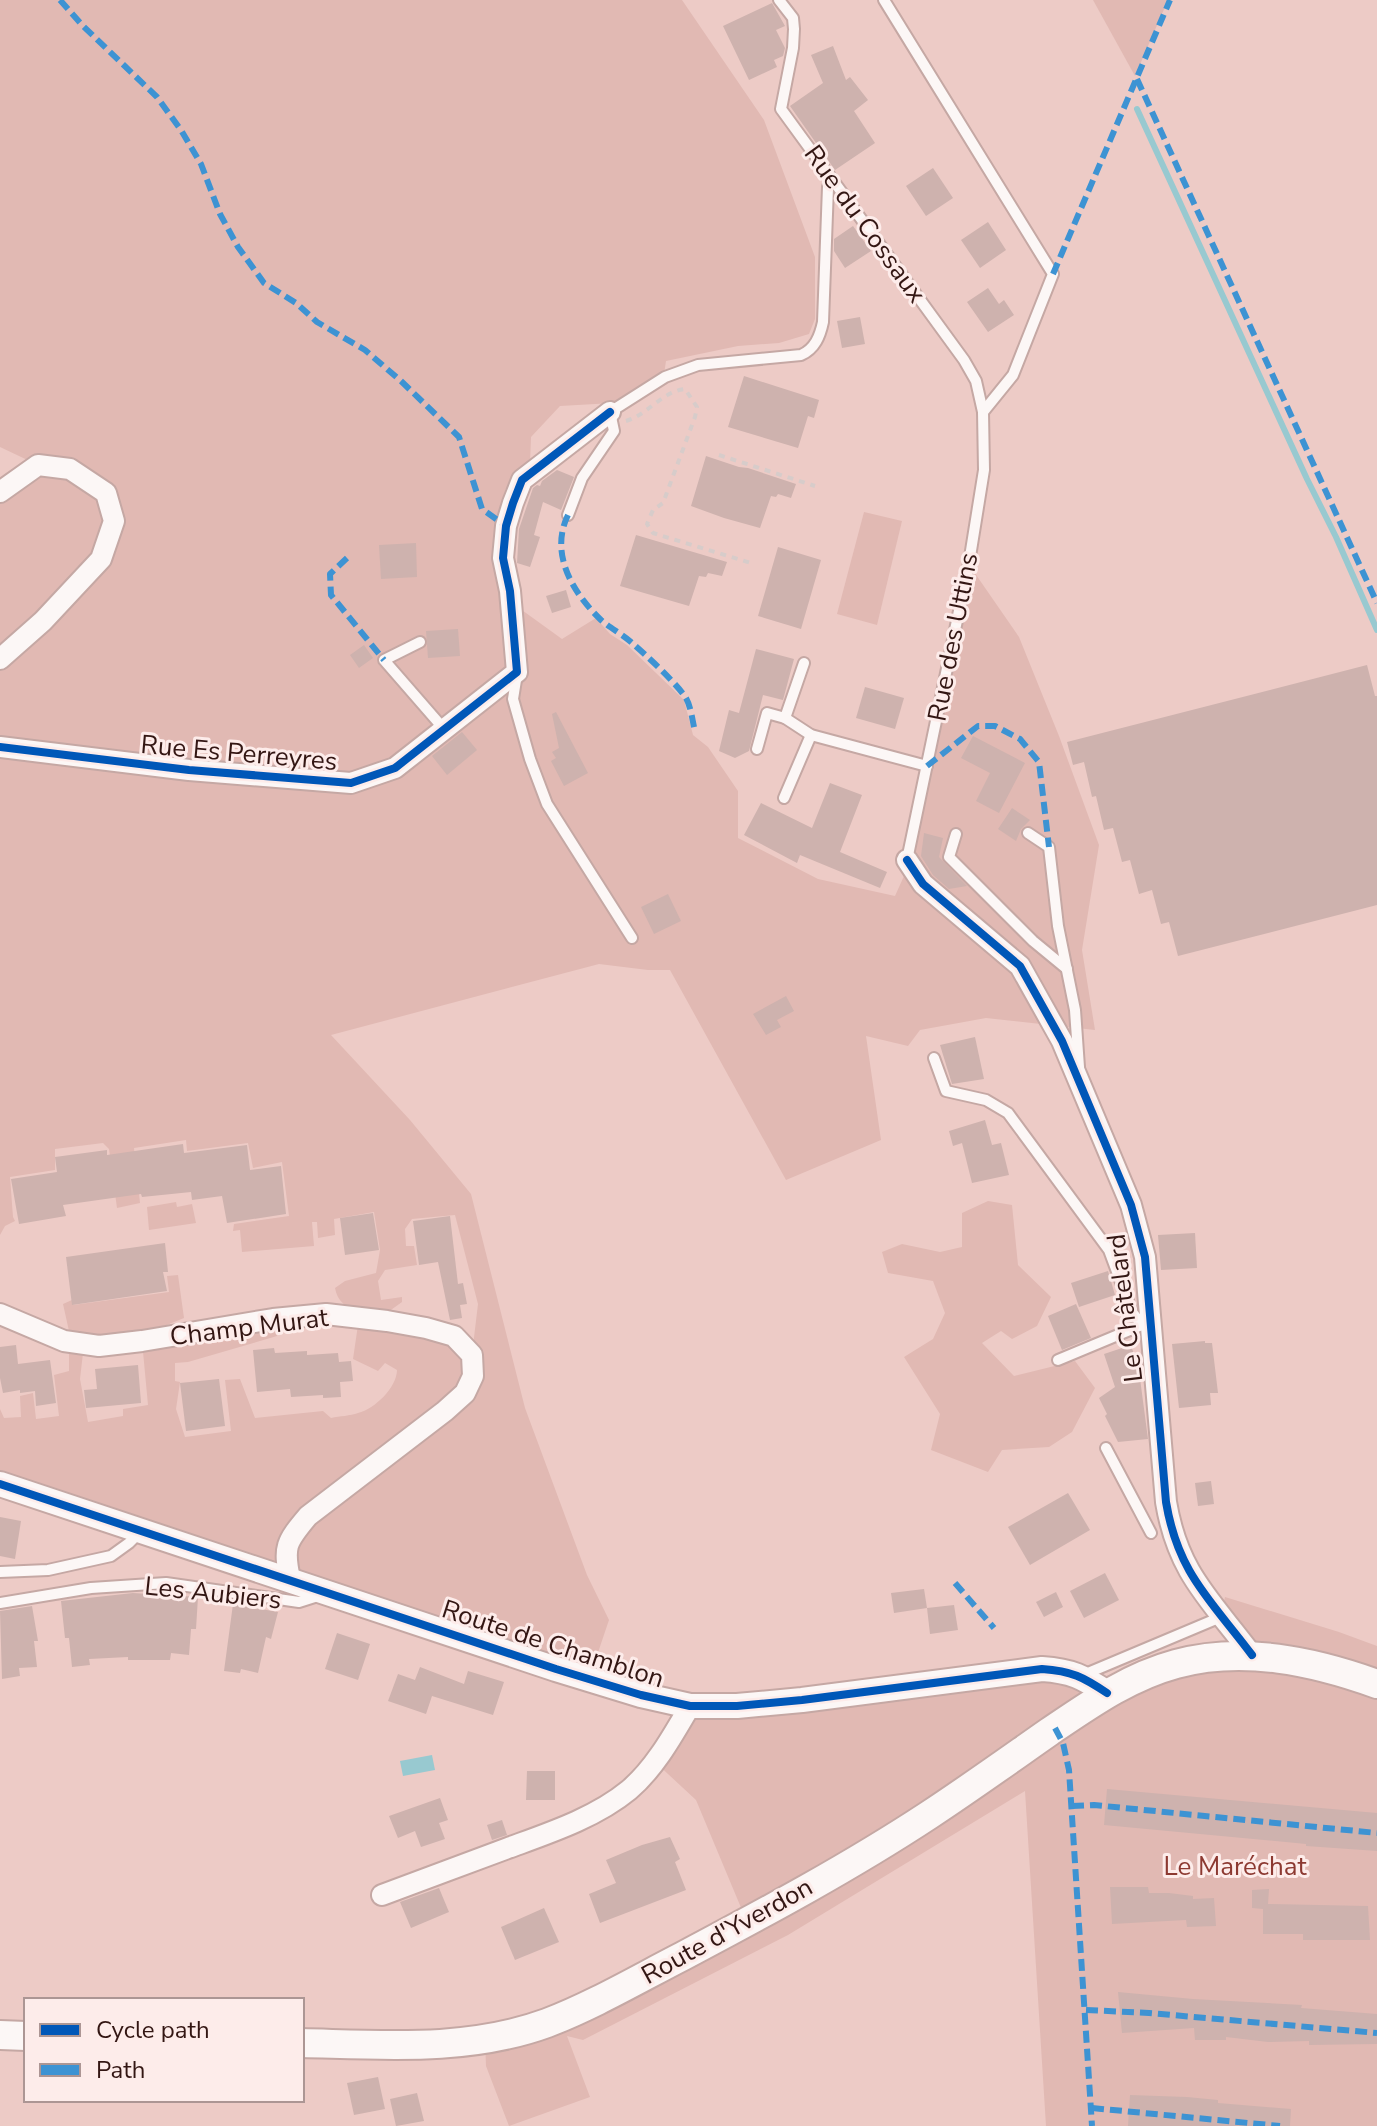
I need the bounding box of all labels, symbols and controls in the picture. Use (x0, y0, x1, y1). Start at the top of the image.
street label: Rue du Cossaux (796, 138, 934, 310)
street label: Rue des Uttins (920, 550, 986, 724)
street label: Rue Es Perreyres (139, 727, 339, 779)
street label: Le Châtelard (1099, 1232, 1151, 1384)
street label: Champ Murat (168, 1300, 331, 1354)
street label: Les Aubiers (143, 1568, 283, 1618)
street label: Route de Chamblon (437, 1592, 669, 1696)
park label: Le Maréchat (1163, 1849, 1307, 1884)
street label: Route d'Yverdon (635, 1869, 819, 1993)
legend (24, 1998, 304, 2102)
text: Cycle path (96, 2014, 210, 2046)
text: Path (96, 2054, 145, 2086)

